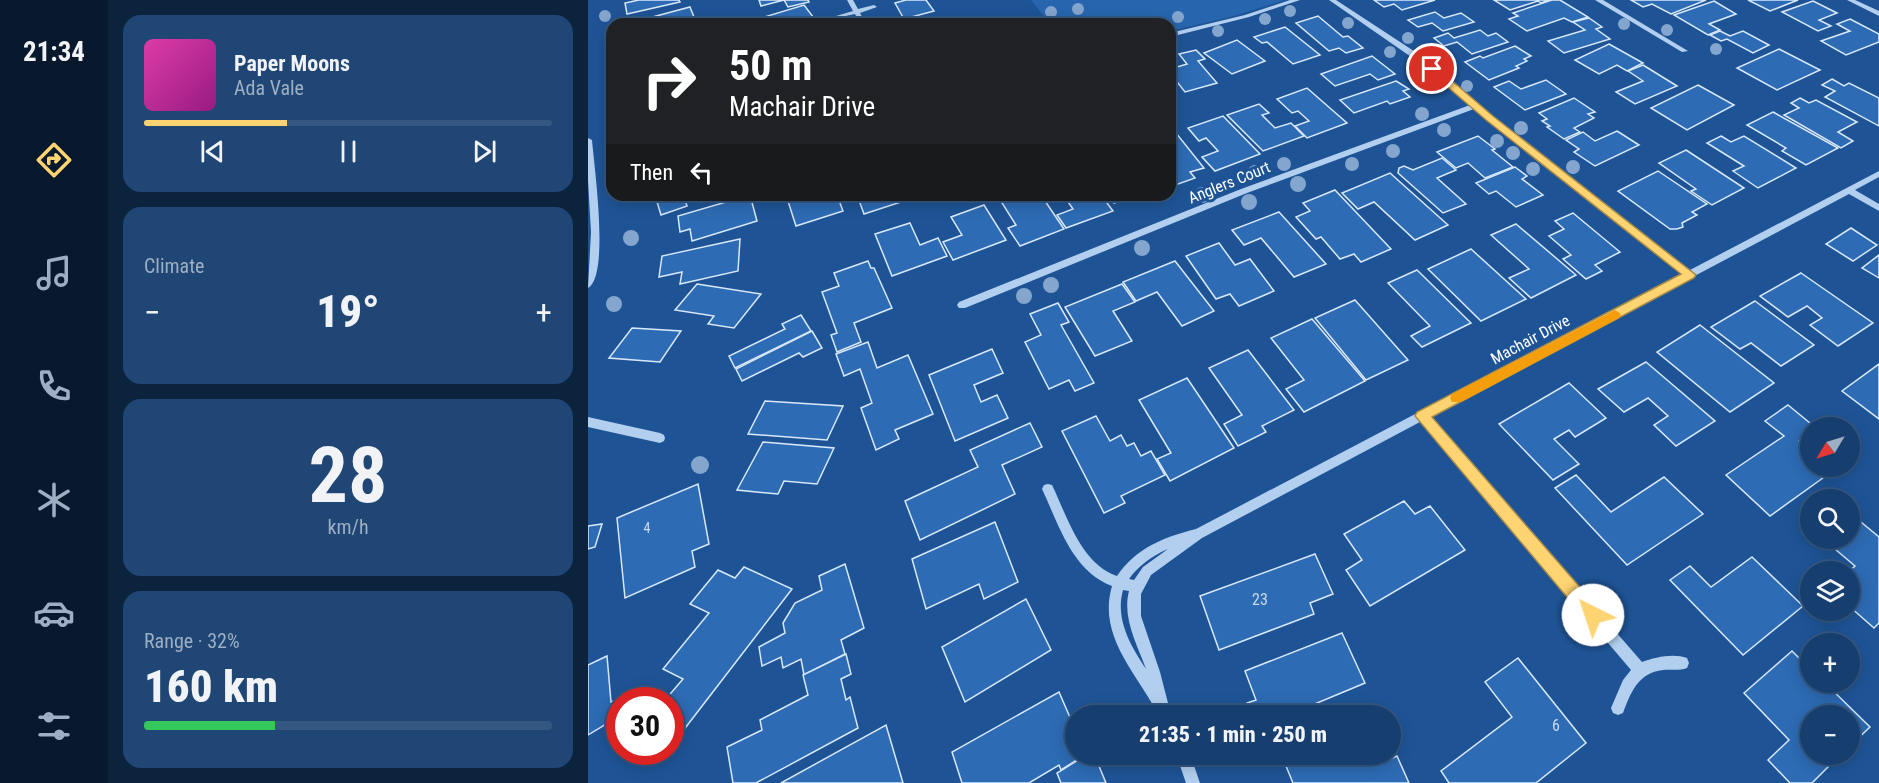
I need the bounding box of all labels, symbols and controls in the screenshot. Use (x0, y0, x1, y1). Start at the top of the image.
text: 21:34 (23, 36, 85, 68)
text: 50 m (729, 41, 812, 90)
icon: right (630, 42, 708, 120)
pin (1406, 43, 1457, 94)
text: Paper Moons (234, 51, 350, 76)
icon: arrive (1415, 52, 1448, 85)
text: Ada Vale (234, 76, 304, 100)
text: Machair Drive (729, 91, 875, 123)
icon: previous (196, 135, 229, 168)
icon: pause (332, 135, 365, 168)
icon: next (468, 135, 501, 168)
icon: directions (33, 139, 75, 181)
icon: left (685, 156, 718, 189)
street label: Anglers Court (1185, 157, 1273, 208)
text: Then (630, 160, 673, 185)
icon: music (33, 252, 75, 294)
text: Climate (144, 254, 204, 278)
text: 19° (316, 285, 380, 338)
text: − (144, 293, 161, 332)
text: + (536, 293, 552, 332)
street label: Machair Drive (1488, 311, 1573, 368)
icon: phone (33, 365, 75, 407)
north arrow (1800, 417, 1860, 477)
map controls (1800, 417, 1860, 765)
text: 28 (309, 430, 387, 521)
icon: climate (33, 479, 75, 521)
button: search (1800, 489, 1860, 549)
text: km/h (327, 515, 369, 539)
house number: 4 (644, 520, 651, 536)
button: layers (1800, 561, 1860, 621)
position arrow (1561, 583, 1625, 647)
house number: 23 (1252, 590, 1268, 609)
icon: car (33, 592, 75, 634)
text: Range · 32% (144, 629, 240, 653)
button: + (1800, 633, 1860, 693)
text: 160 km (144, 660, 278, 713)
speed limit sign: 30 (606, 687, 684, 765)
icon: filters (33, 705, 75, 747)
button: − (1800, 705, 1860, 765)
house number: 6 (1552, 716, 1560, 735)
text: 21:35 · 1 min · 250 m (1139, 722, 1327, 747)

